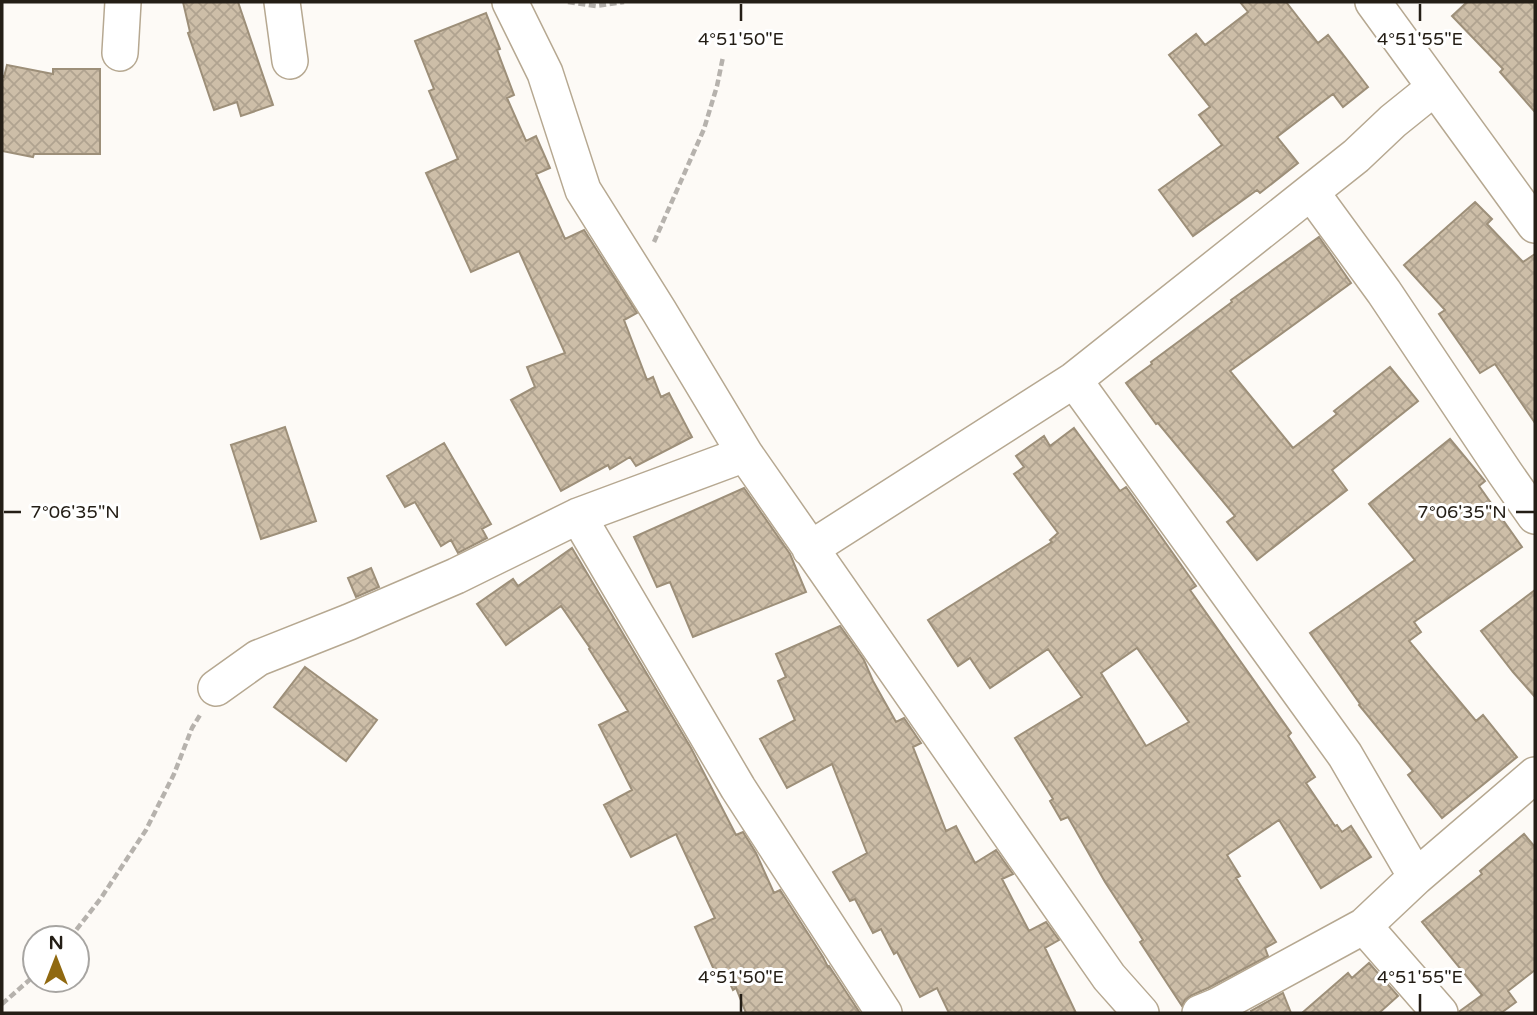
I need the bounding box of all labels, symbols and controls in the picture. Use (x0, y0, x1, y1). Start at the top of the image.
text: 4°51'50"E (698, 28, 784, 50)
text: 4°51'55"E (1377, 28, 1463, 50)
text: 7°06'35"N (30, 501, 120, 523)
text: 7°06'35"N (1417, 501, 1507, 523)
north arrow (21, 924, 91, 994)
text: N (48, 932, 64, 954)
text: 4°51'50"E (698, 966, 784, 988)
text: 4°51'55"E (1377, 966, 1463, 988)

